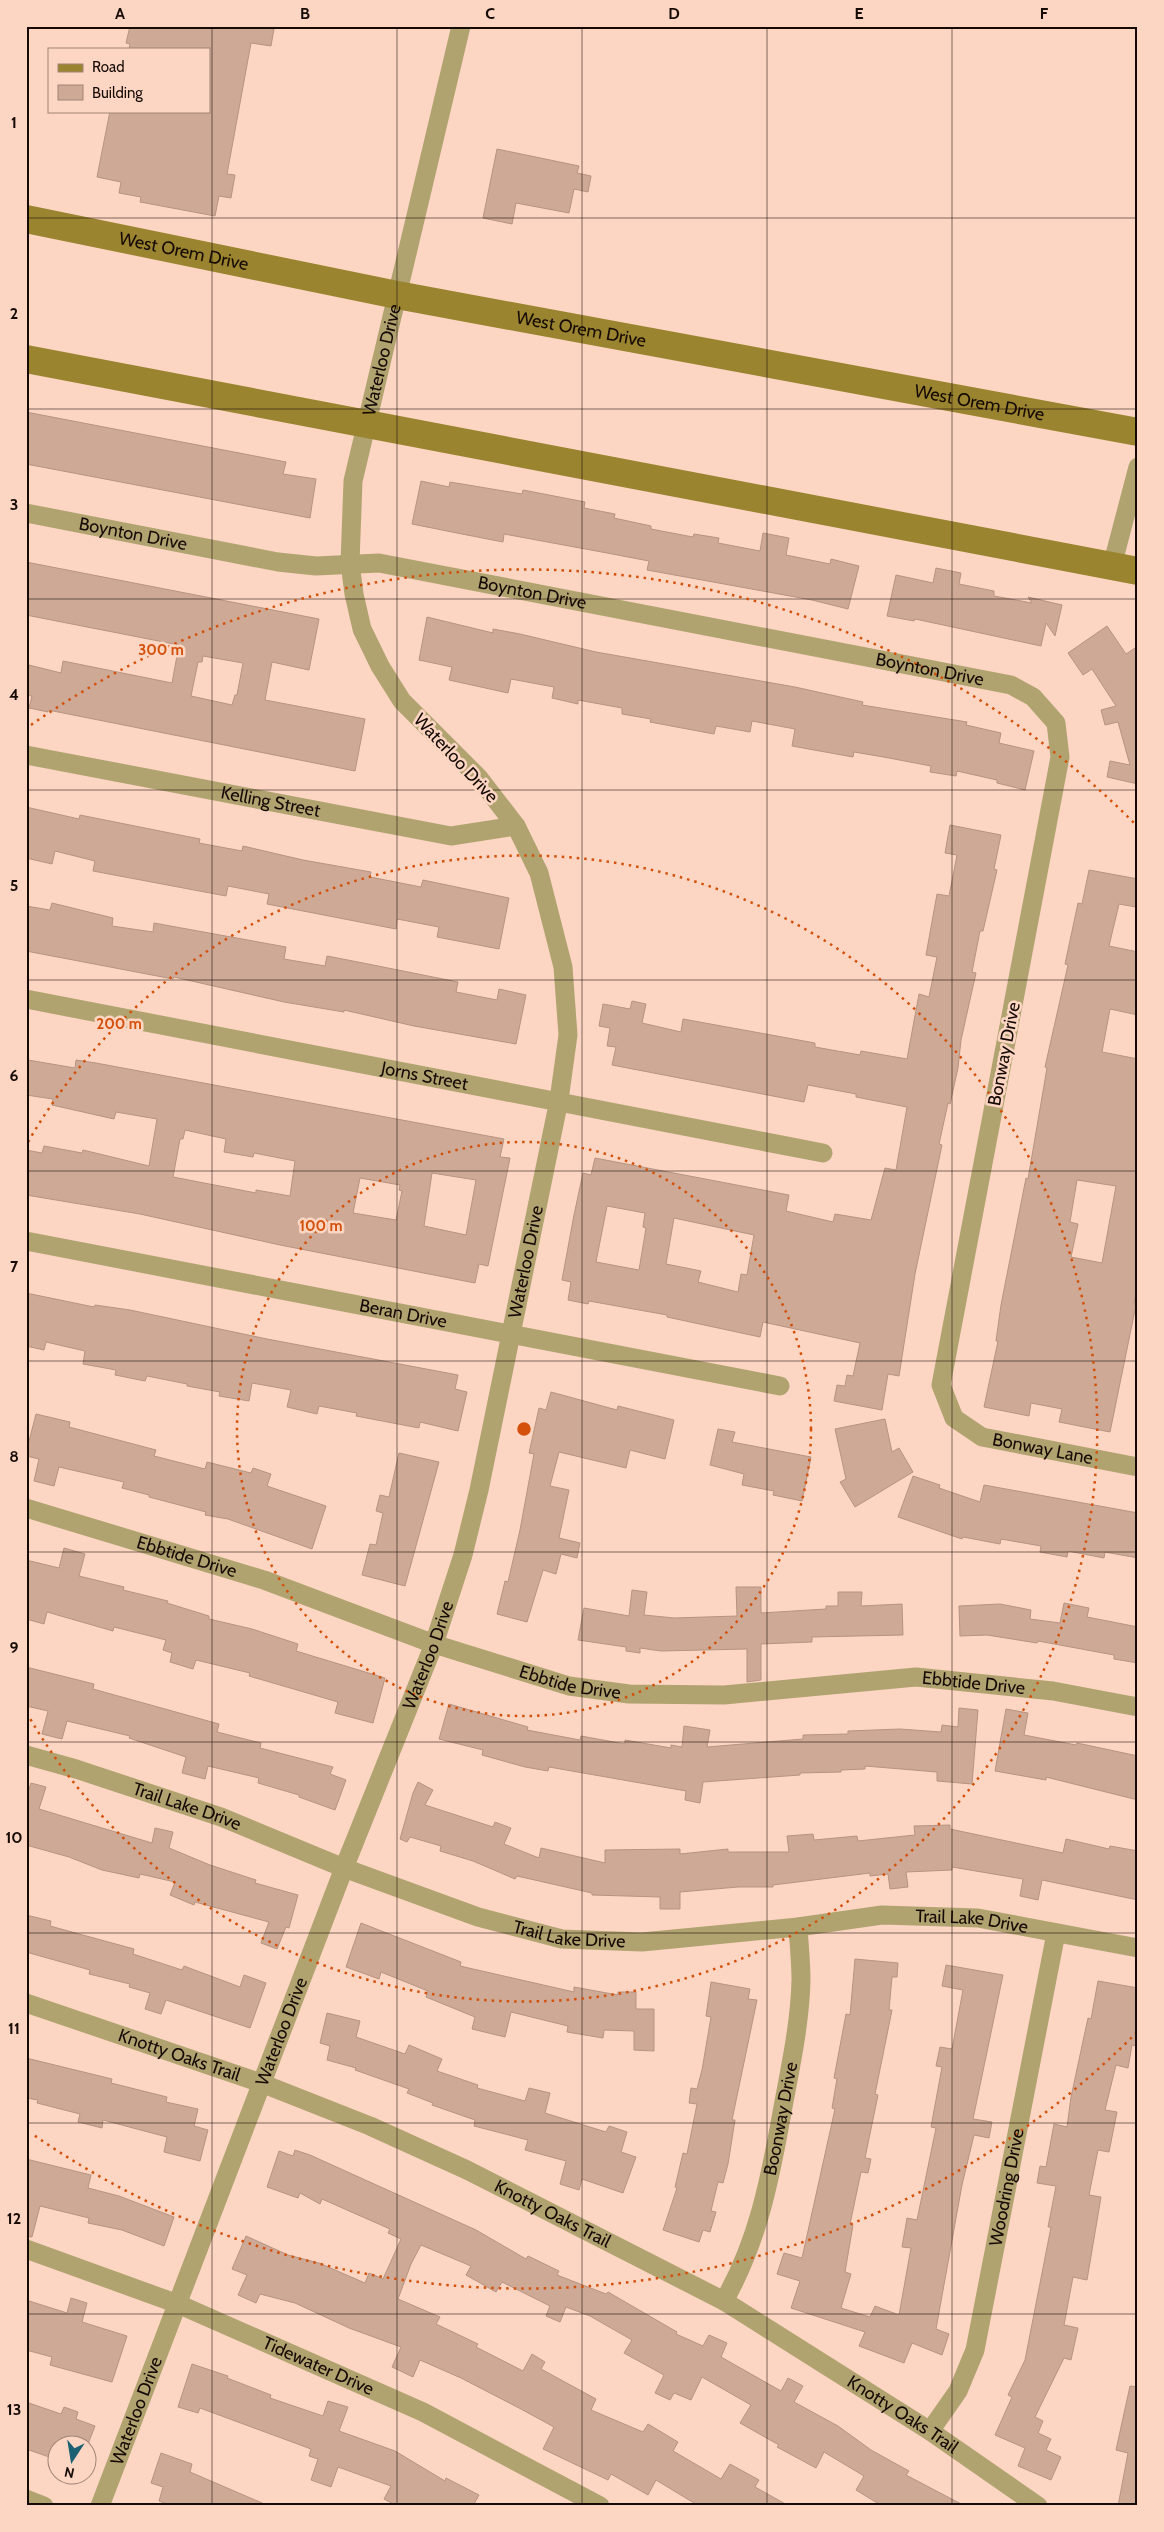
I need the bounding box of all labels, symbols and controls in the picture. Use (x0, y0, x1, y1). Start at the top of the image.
text: A (115, 4, 125, 23)
text: B (300, 4, 310, 23)
text: C (485, 4, 495, 23)
text: D (668, 4, 680, 23)
text: E (854, 4, 864, 23)
text: F (1040, 4, 1049, 23)
legend (48, 48, 210, 112)
text: Road (92, 58, 125, 76)
text: Building (92, 84, 143, 102)
text: 1 (11, 113, 17, 132)
street label: West Orem Drive (117, 227, 251, 275)
street label: Waterloo Drive (358, 302, 406, 418)
text: 2 (10, 304, 18, 323)
street label: West Orem Drive (514, 306, 648, 352)
street label: West Orem Drive (913, 380, 1046, 425)
text: 3 (10, 495, 18, 514)
street label: Boynton Drive (77, 513, 189, 555)
street label: Boynton Drive (476, 571, 588, 614)
text: 300 m (138, 641, 184, 659)
street label: Boynton Drive (874, 648, 986, 691)
text: 4 (9, 685, 19, 704)
street label: Waterloo Drive (409, 709, 503, 807)
street label: Kelling Street (219, 781, 322, 822)
text: 5 (10, 876, 18, 895)
street label: Bonway Drive (983, 1000, 1025, 1108)
text: 200 m (96, 1015, 142, 1033)
street label: Jorns Street (378, 1057, 470, 1095)
text: 6 (10, 1066, 19, 1085)
street label: Waterloo Drive (504, 1204, 548, 1320)
text: 100 m (299, 1217, 343, 1235)
text: 7 (10, 1257, 19, 1276)
street label: Beran Drive (357, 1294, 449, 1333)
centre of rings (515, 1420, 533, 1438)
street label: Bonway Lane (991, 1428, 1095, 1469)
text: 8 (9, 1447, 19, 1466)
street label: Ebbtide Drive (134, 1531, 240, 1582)
street label: Waterloo Drive (398, 1598, 458, 1713)
text: 9 (10, 1638, 19, 1657)
street label: Ebbtide Drive (517, 1660, 622, 1704)
street label: Ebbtide Drive (921, 1667, 1026, 1699)
street label: Trail Lake Drive (130, 1778, 245, 1835)
text: 10 (5, 1828, 23, 1847)
street label: Trail Lake Drive (915, 1905, 1030, 1938)
street label: Trail Lake Drive (511, 1916, 626, 1952)
street label: Waterloo Drive (251, 1974, 312, 2089)
text: 11 (8, 2019, 20, 2038)
street label: Knotty Oaks Trail (115, 2024, 244, 2086)
street label: Boonway Drive (759, 2060, 802, 2178)
street label: Woodring Drive (984, 2127, 1029, 2248)
street label: Knotty Oaks Trail (491, 2175, 615, 2253)
text: 12 (7, 2209, 21, 2228)
street label: Tidewater Drive (259, 2332, 377, 2400)
street label: Waterloo Drive (106, 2353, 167, 2468)
street label: Knotty Oaks Trail (843, 2371, 963, 2459)
text: 13 (7, 2400, 21, 2419)
north arrow (48, 2434, 98, 2484)
text: N (63, 2463, 76, 2483)

